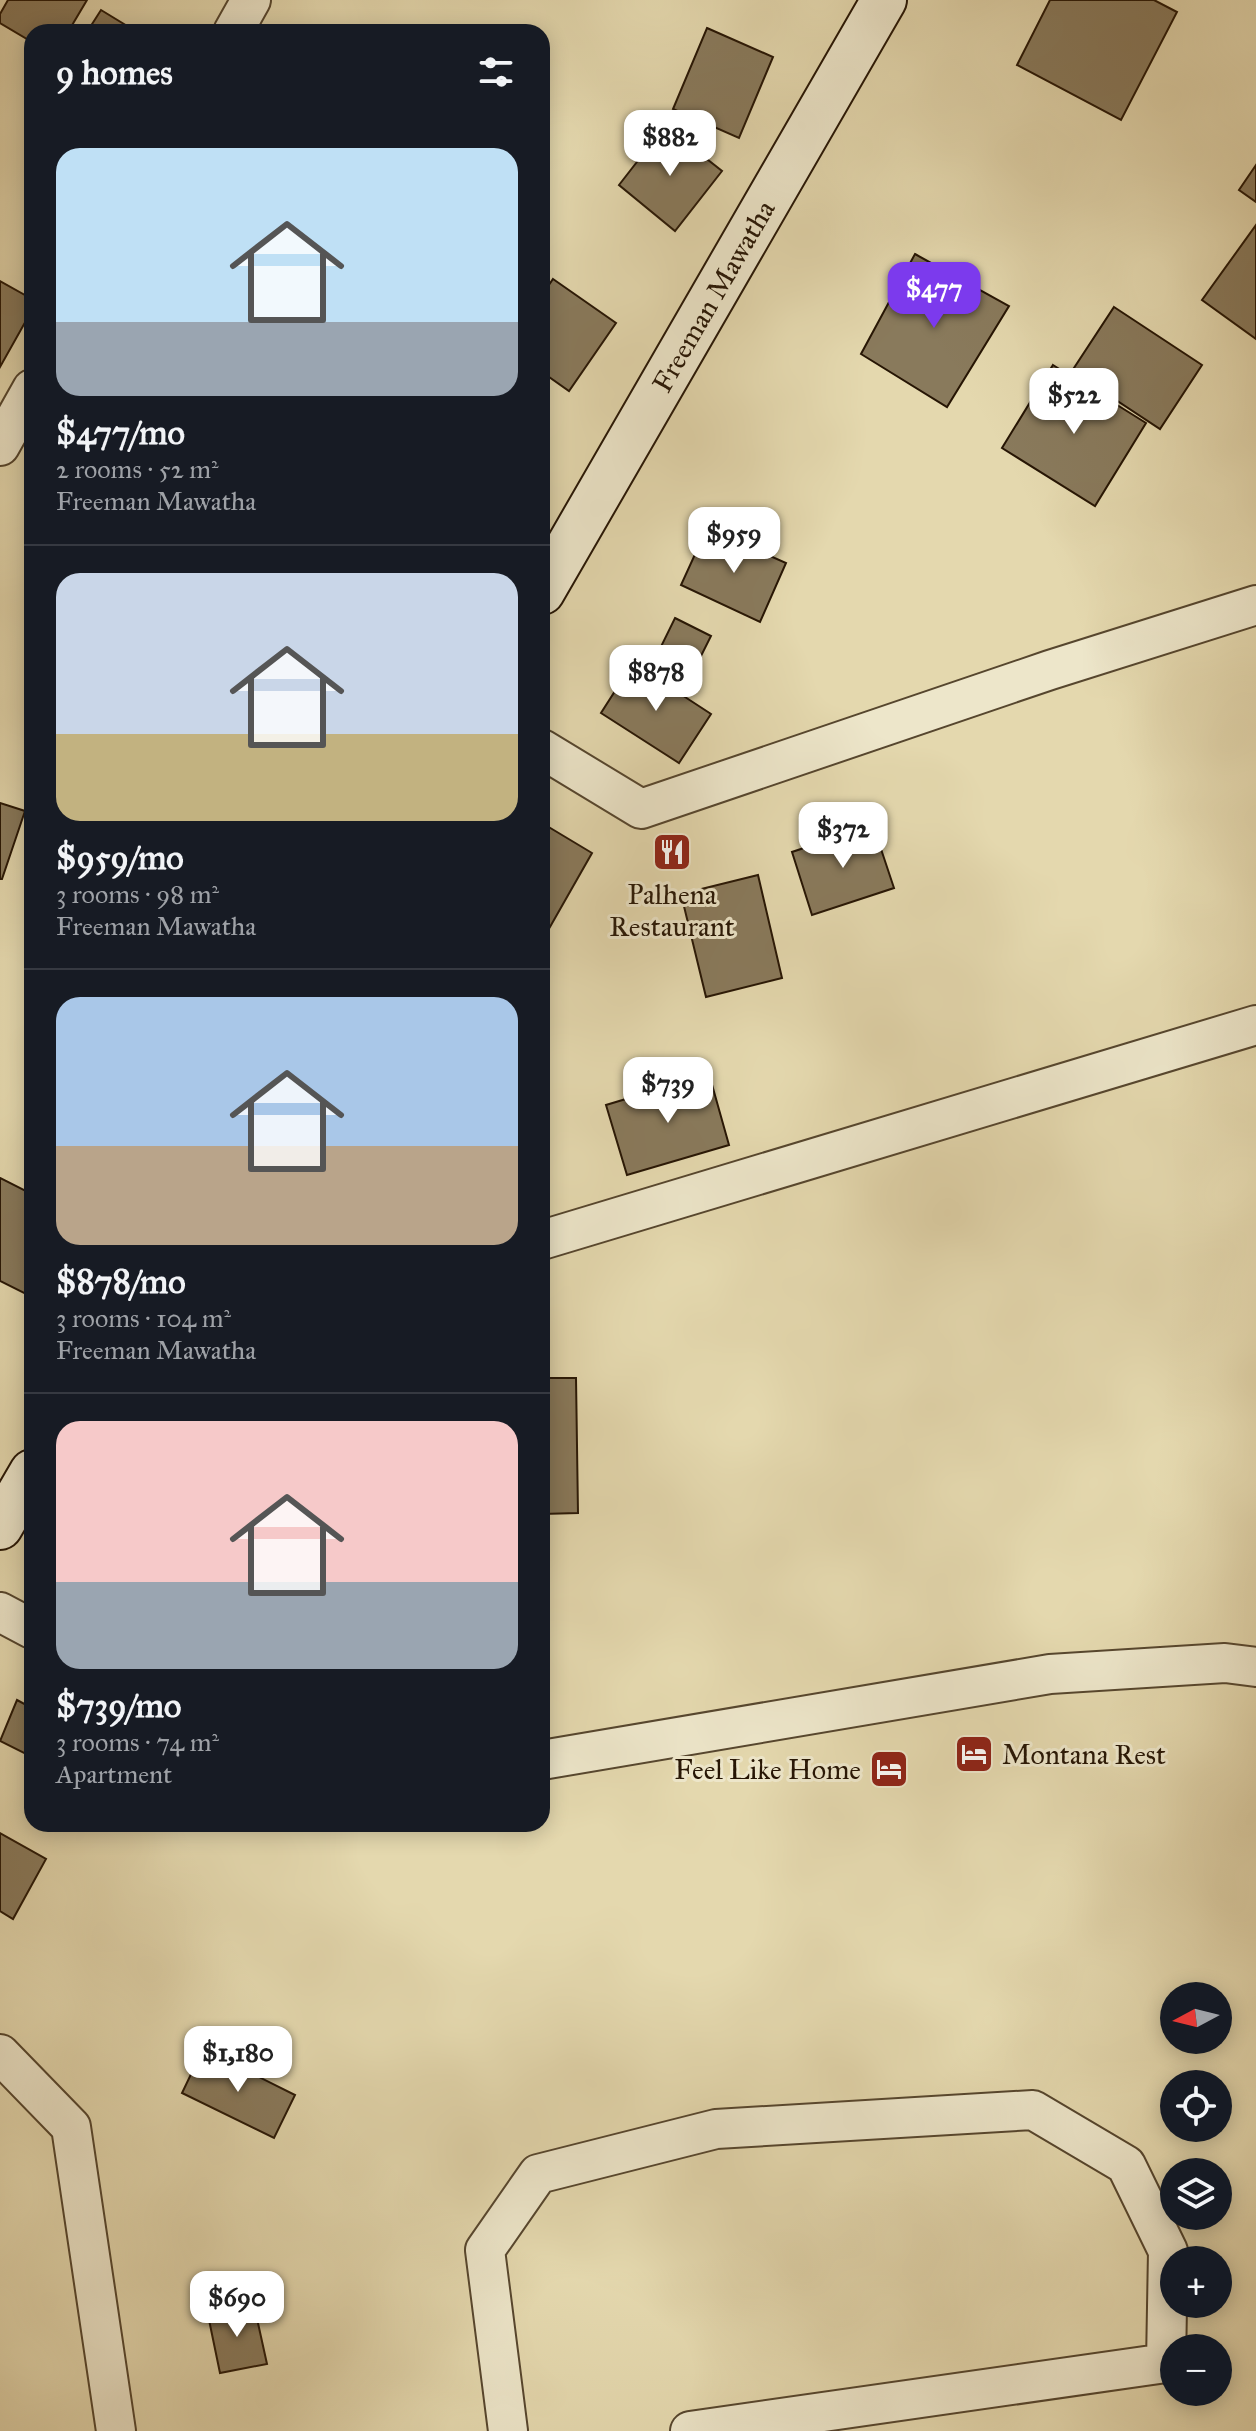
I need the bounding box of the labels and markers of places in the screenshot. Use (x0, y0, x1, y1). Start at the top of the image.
pin: $882 (623, 110, 717, 178)
pin: $477 (887, 262, 981, 330)
pin: $522 (1027, 368, 1121, 436)
pin: $959 (687, 507, 781, 575)
pin: $878 (609, 645, 703, 713)
pin: $372 (796, 802, 890, 870)
restaurant icon: Palhena Restaurant (651, 831, 693, 873)
place label: Palhena Restaurant (609, 877, 735, 944)
pin: $739 (621, 1057, 715, 1125)
hotel icon: Montana Rest (953, 1733, 995, 1775)
place label: Montana Rest (1002, 1737, 1166, 1772)
hotel icon: Feel Like Home (868, 1748, 910, 1790)
place label: Feel Like Home (674, 1752, 861, 1787)
pin: $1,180 (173, 2026, 303, 2094)
pin: $690 (190, 2271, 284, 2339)

